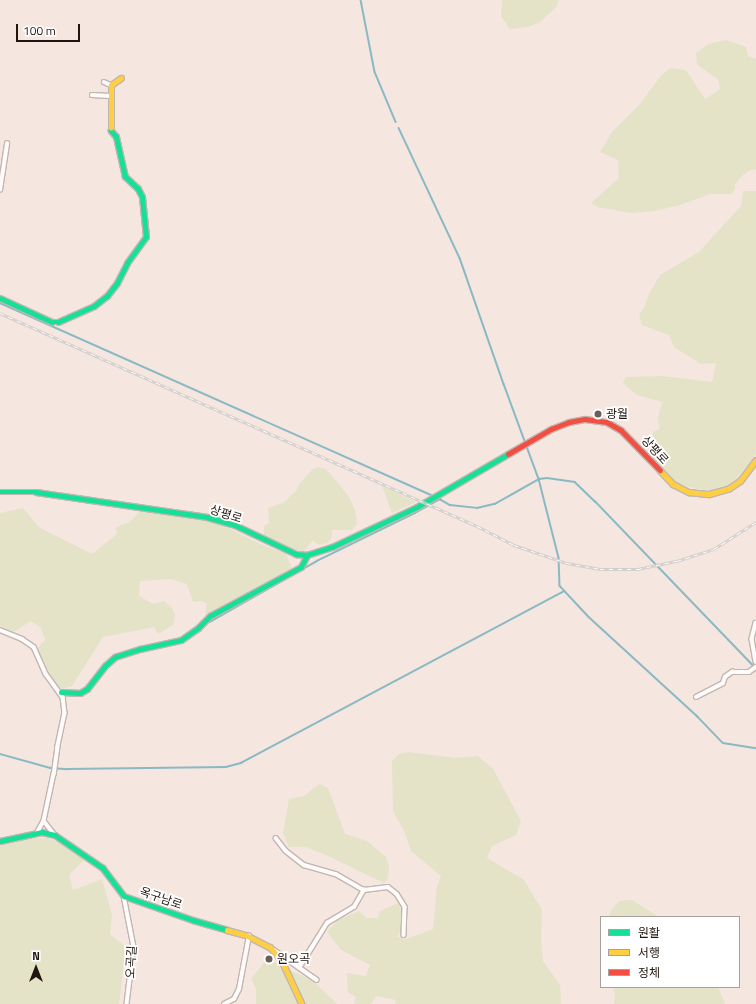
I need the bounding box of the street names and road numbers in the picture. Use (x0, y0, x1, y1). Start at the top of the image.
street label: 상평로 (639, 433, 671, 467)
street label: 상평로 (208, 502, 244, 526)
street label: 옥구남로 (138, 884, 184, 912)
street label: 오곡길 (123, 945, 139, 979)

